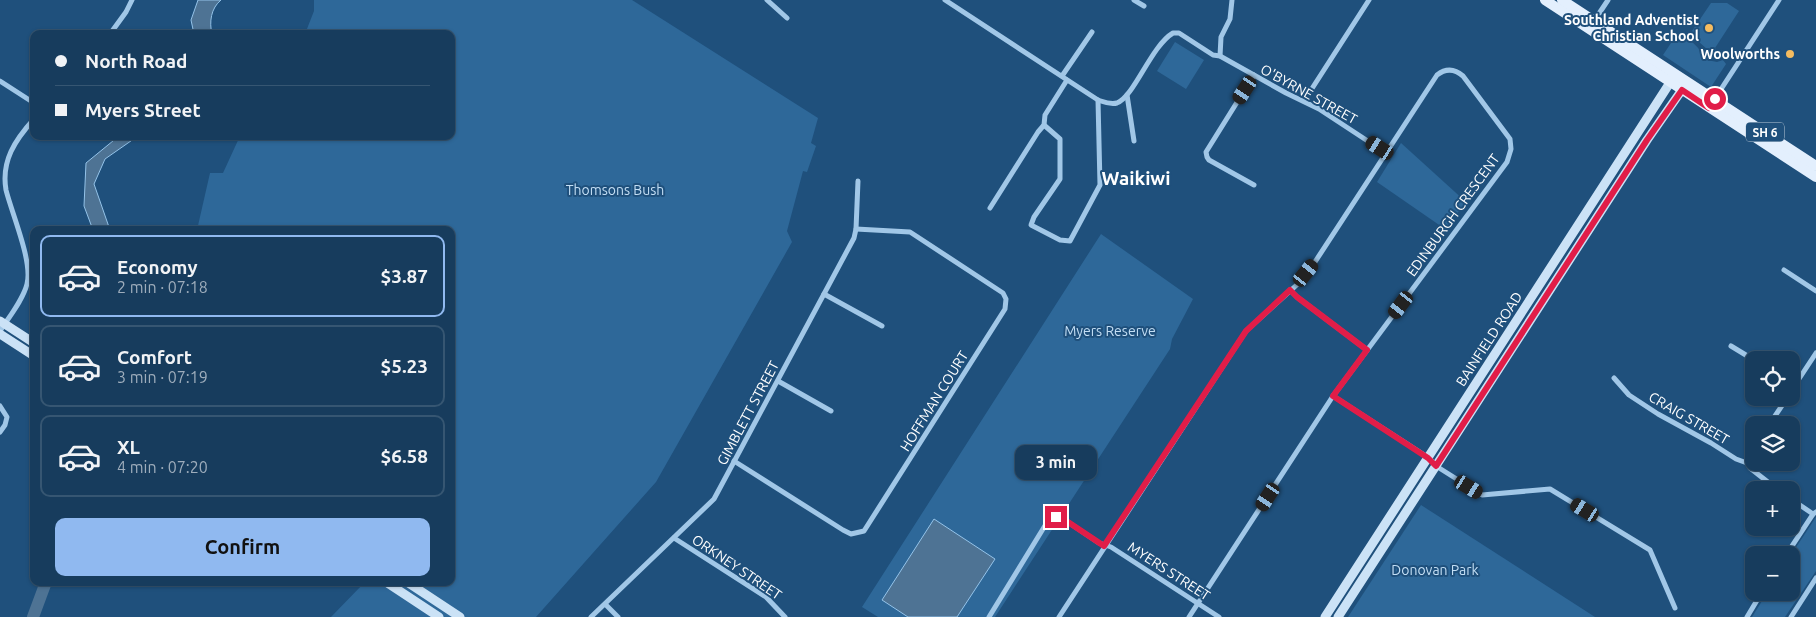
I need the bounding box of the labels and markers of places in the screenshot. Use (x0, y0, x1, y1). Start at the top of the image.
place label: Southland Adventist Christian School (1564, 12, 1699, 44)
marker: Southland Adventist Christian School (1703, 22, 1715, 34)
place label: Woolworths (1700, 46, 1780, 62)
marker: Woolworths (1784, 48, 1796, 60)

